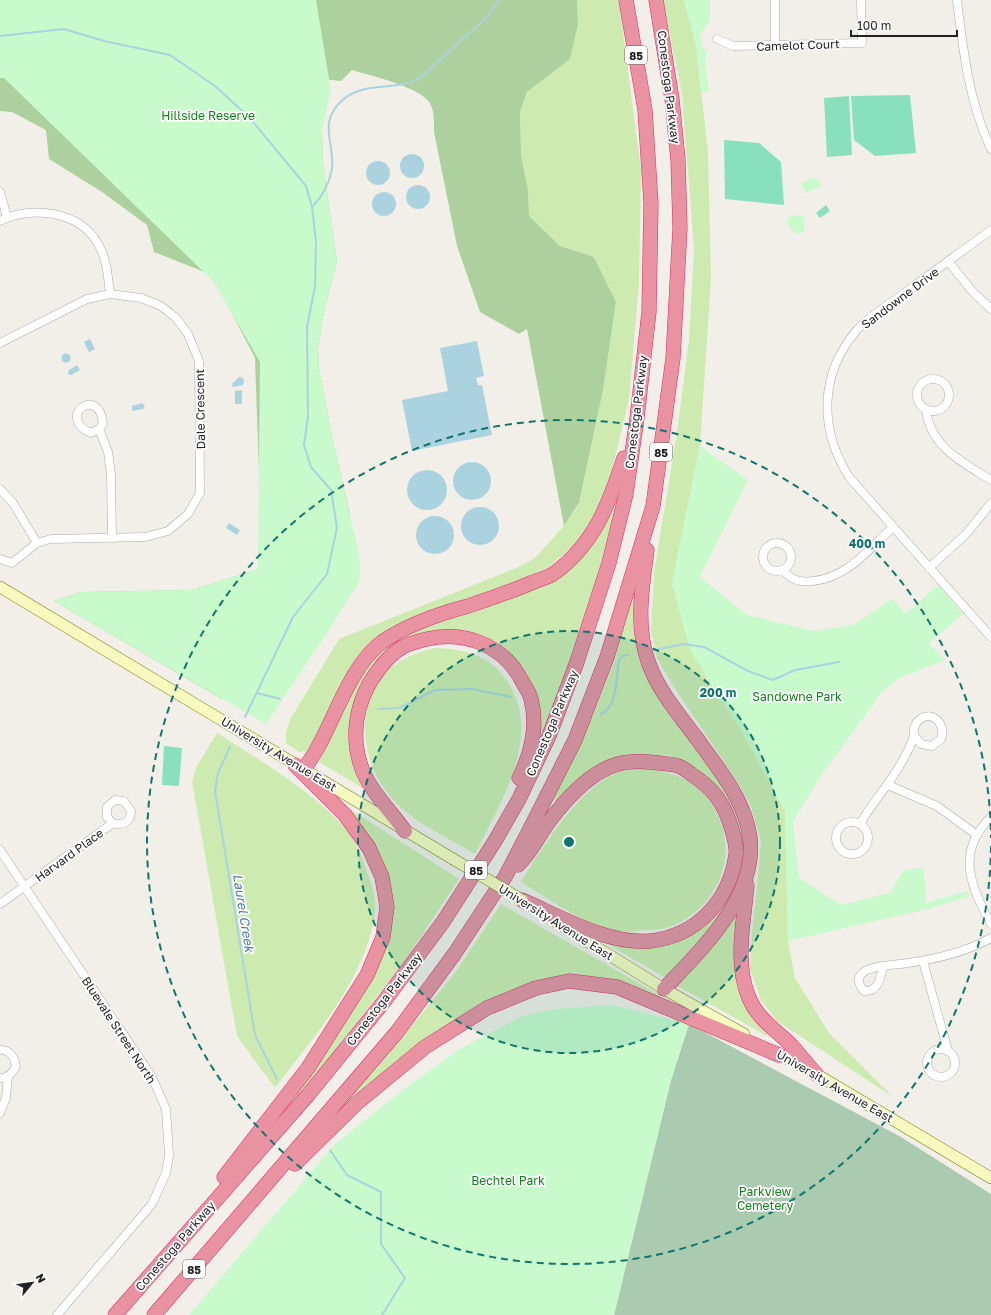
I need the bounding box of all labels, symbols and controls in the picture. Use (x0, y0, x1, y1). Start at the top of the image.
scale bar (851, 12, 957, 38)
text: 100 m (857, 18, 891, 33)
street label: Conestoga Parkway (655, 29, 683, 145)
street label: Camelot Court (756, 36, 840, 54)
road number: 85 (625, 46, 647, 64)
park label: Hillside Reserve (161, 108, 255, 123)
street label: Sandowne Drive (858, 264, 942, 332)
street label: Conestoga Parkway (622, 354, 650, 470)
street label: Dale Crescent (192, 368, 208, 449)
road number: 85 (650, 443, 672, 461)
text: 400 m (849, 536, 885, 551)
street label: Conestoga Parkway (523, 667, 581, 778)
text: 200 m (700, 685, 736, 700)
park label: Sandowne Park (752, 689, 842, 704)
street label: University Avenue East (218, 713, 340, 795)
street label: Harvard Place (32, 825, 106, 885)
centre of rings (562, 835, 576, 849)
road number: 85 (465, 861, 487, 879)
water label: Laurel Creek (230, 873, 258, 955)
street label: University Avenue East (496, 881, 616, 964)
street label: Conestoga Parkway (343, 949, 425, 1049)
street label: Bluevale Street North (79, 974, 159, 1086)
street label: University Avenue East (774, 1046, 896, 1126)
park label: Bechtel Park (471, 1173, 545, 1188)
park label: Parkview Cemetery (737, 1184, 793, 1213)
street label: Conestoga Parkway (132, 1198, 218, 1294)
road number: 85 (183, 1260, 205, 1278)
north arrow (12, 1263, 52, 1303)
text: N (33, 1271, 49, 1285)

